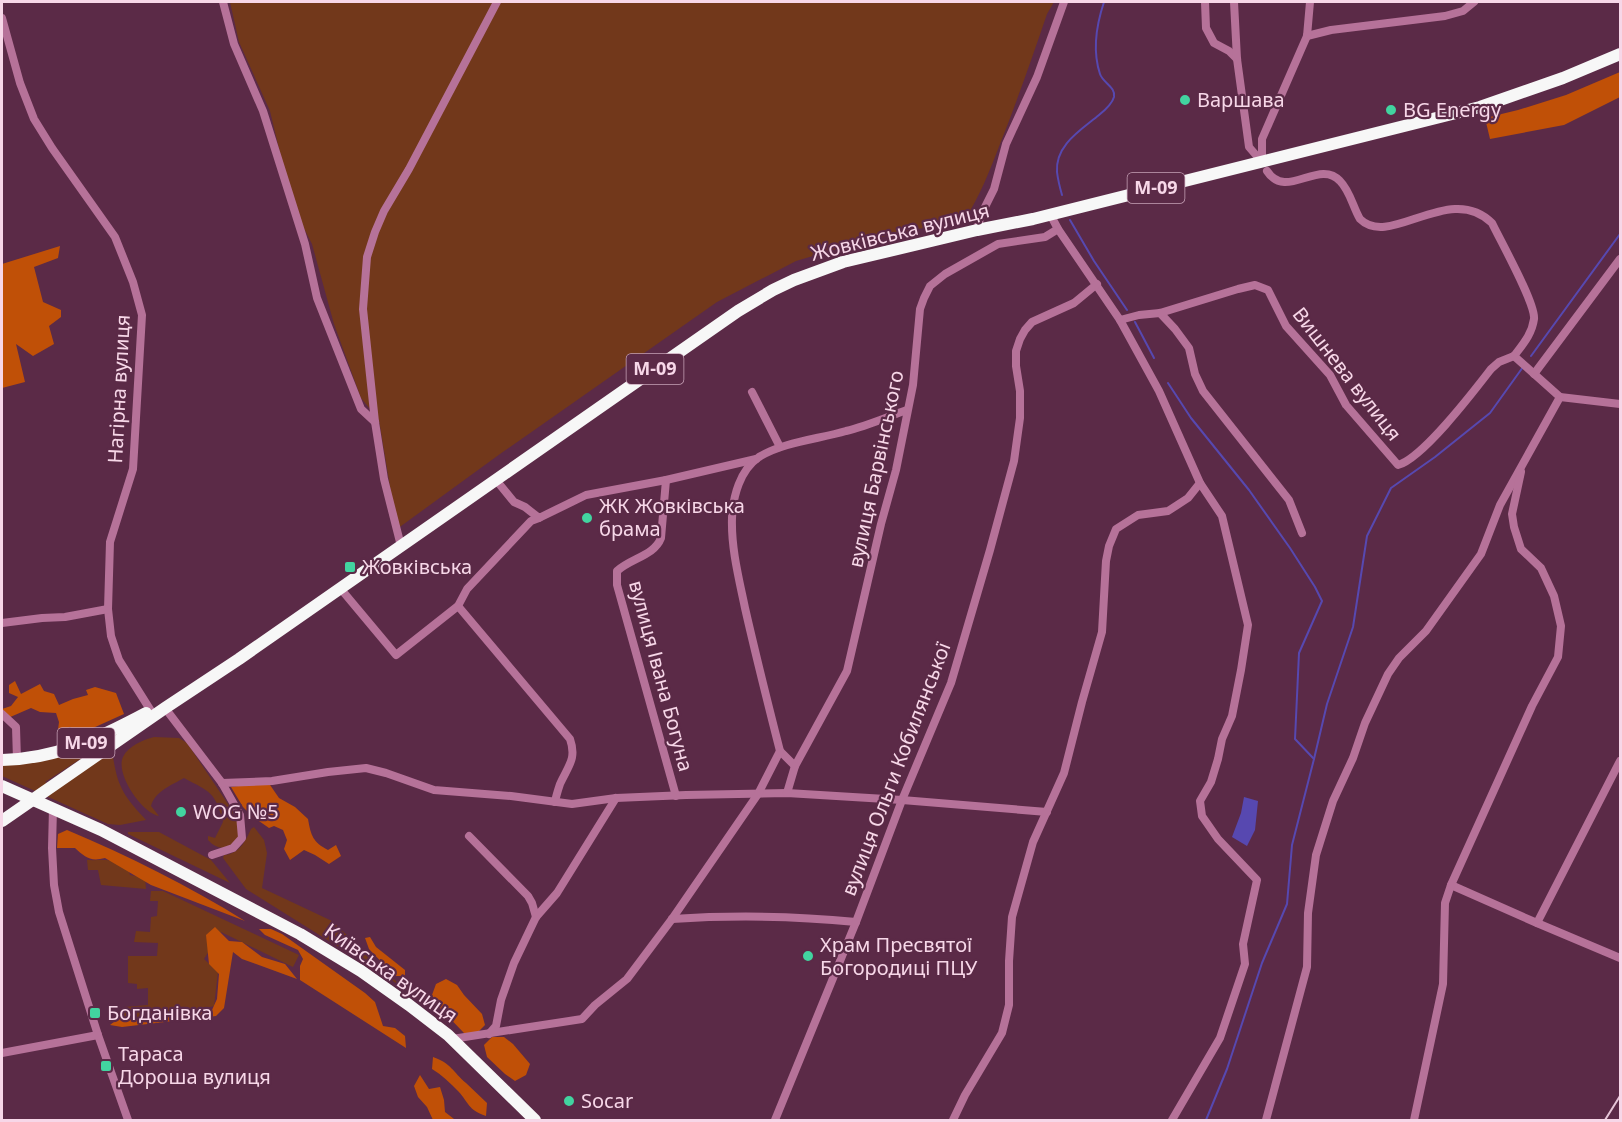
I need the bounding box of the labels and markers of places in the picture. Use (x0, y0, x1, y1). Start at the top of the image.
place label: Варшава (1197, 86, 1285, 113)
marker: Варшава (1178, 93, 1192, 107)
place label: BG Energy (1403, 96, 1502, 123)
marker: BG Energy (1384, 103, 1398, 117)
place label: ЖК Жовківська брама (599, 492, 745, 542)
marker: ЖК Жовківська брама (580, 511, 594, 525)
place label: Жовківська (362, 553, 472, 580)
marker: Жовківська (343, 560, 357, 574)
place label: WOG №5 (193, 798, 279, 825)
marker: WOG №5 (174, 805, 188, 819)
place label: Храм Пресвятої Богородиці ПЦУ (820, 931, 978, 981)
marker: Храм Пресвятої Богородиці ПЦУ (801, 949, 815, 963)
place label: Богданівка (107, 999, 212, 1026)
marker: Богданівка (88, 1006, 102, 1020)
place label: Тараса Дороша вулиця (118, 1040, 271, 1090)
marker: Тараса Дороша вулиця (99, 1059, 113, 1073)
place label: Socar (581, 1087, 633, 1114)
marker: Socar (562, 1094, 576, 1108)

